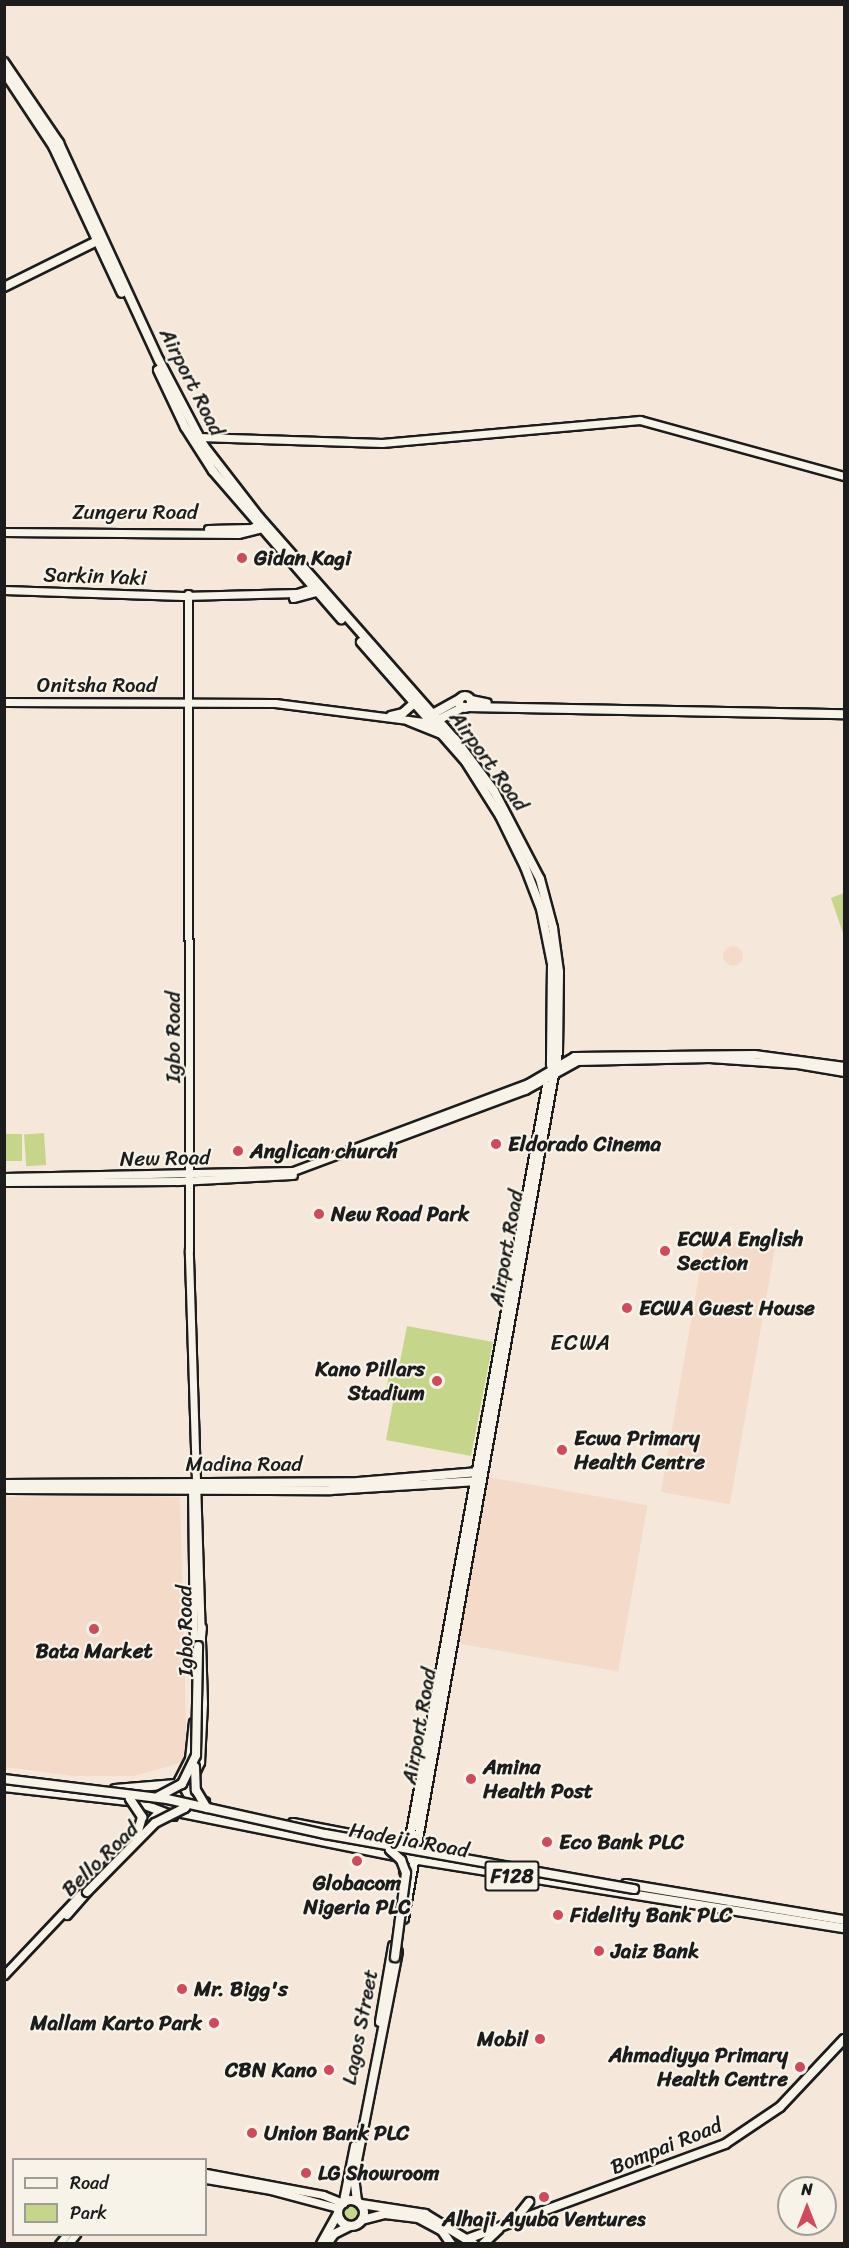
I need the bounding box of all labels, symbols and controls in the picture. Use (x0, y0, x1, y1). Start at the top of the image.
street label: Airport Road (154, 324, 230, 440)
street label: Zungeru Road (72, 499, 198, 525)
place label: Gidan Kagi (254, 545, 351, 571)
marker: Gidan Kagi (235, 551, 249, 565)
street label: Sarkin Yaki (43, 562, 147, 590)
street label: Onitsha Road (37, 672, 157, 698)
street label: Airport Road (444, 706, 534, 816)
street label: Igbo Road (160, 991, 186, 1083)
place label: Eldorado Cinema (508, 1131, 661, 1157)
marker: Eldorado Cinema (489, 1137, 503, 1151)
place label: Anglican church (250, 1138, 398, 1164)
marker: Anglican church (231, 1144, 245, 1158)
street label: New Road (120, 1145, 210, 1171)
street label: Airport Road (483, 1188, 529, 1308)
place label: New Road Park (331, 1201, 470, 1227)
marker: New Road Park (312, 1207, 326, 1221)
place label: ECWA English Section (677, 1226, 803, 1276)
marker: ECWA English Section (658, 1244, 672, 1258)
place label: ECWA Guest House (639, 1295, 815, 1321)
marker: ECWA Guest House (620, 1301, 634, 1315)
district label: ECWA (549, 1330, 613, 1356)
place label: Kano Pillars Stadium (315, 1356, 425, 1406)
marker: Kano Pillars Stadium (430, 1374, 444, 1388)
place label: Ecwa Primary Health Centre (574, 1425, 706, 1475)
marker: Ecwa Primary Health Centre (555, 1443, 569, 1457)
street label: Madina Road (186, 1451, 302, 1477)
street label: Igbo Road (172, 1585, 198, 1677)
marker: Bata Market (87, 1622, 101, 1636)
place label: Bata Market (36, 1638, 152, 1664)
street label: Airport Road (396, 1666, 442, 1786)
place label: Amina Health Post (483, 1754, 593, 1804)
marker: Amina Health Post (464, 1772, 478, 1786)
street label: Bello Road (56, 1816, 144, 1902)
street label: Hadejia Road (347, 1817, 471, 1863)
place label: Eco Bank PLC (559, 1829, 684, 1855)
marker: Eco Bank PLC (540, 1835, 554, 1849)
marker: Globacom Nigeria PLC (350, 1854, 364, 1868)
road number: F128 (484, 1859, 540, 1893)
place label: Globacom Nigeria PLC (303, 1870, 411, 1920)
place label: Fidelity Bank PLC (570, 1902, 732, 1928)
marker: Fidelity Bank PLC (551, 1908, 565, 1922)
place label: Jaiz Bank (611, 1938, 699, 1964)
marker: Jaiz Bank (592, 1944, 606, 1958)
street label: Lagos Street (336, 1967, 384, 2087)
place label: Mr. Bigg's (194, 1976, 287, 2002)
marker: Mr. Bigg's (175, 1982, 189, 1996)
place label: Mallam Karto Park (30, 2010, 202, 2036)
marker: Mallam Karto Park (207, 2016, 221, 2030)
place label: Mobil (477, 2026, 528, 2052)
marker: Mobil (533, 2032, 547, 2046)
place label: Ahmadiyya Primary Health Centre (609, 2042, 788, 2092)
place label: CBN Kano (225, 2057, 317, 2083)
marker: Ahmadiyya Primary Health Centre (793, 2060, 807, 2074)
marker: CBN Kano (322, 2063, 336, 2077)
street label: Bompai Road (607, 2112, 725, 2180)
place label: Union Bank PLC (264, 2120, 409, 2146)
marker: Union Bank PLC (245, 2126, 259, 2140)
legend (12, 2158, 207, 2236)
place label: LG Showroom (318, 2160, 441, 2186)
marker: LG Showroom (299, 2166, 313, 2180)
text: Road (70, 2167, 109, 2199)
text: N (801, 2175, 813, 2204)
north arrow (777, 2176, 837, 2236)
marker: Alhaji Ayuba Ventures (537, 2190, 551, 2204)
text: Park (70, 2197, 107, 2229)
place label: Alhaji Ayuba Ventures (442, 2206, 646, 2232)

